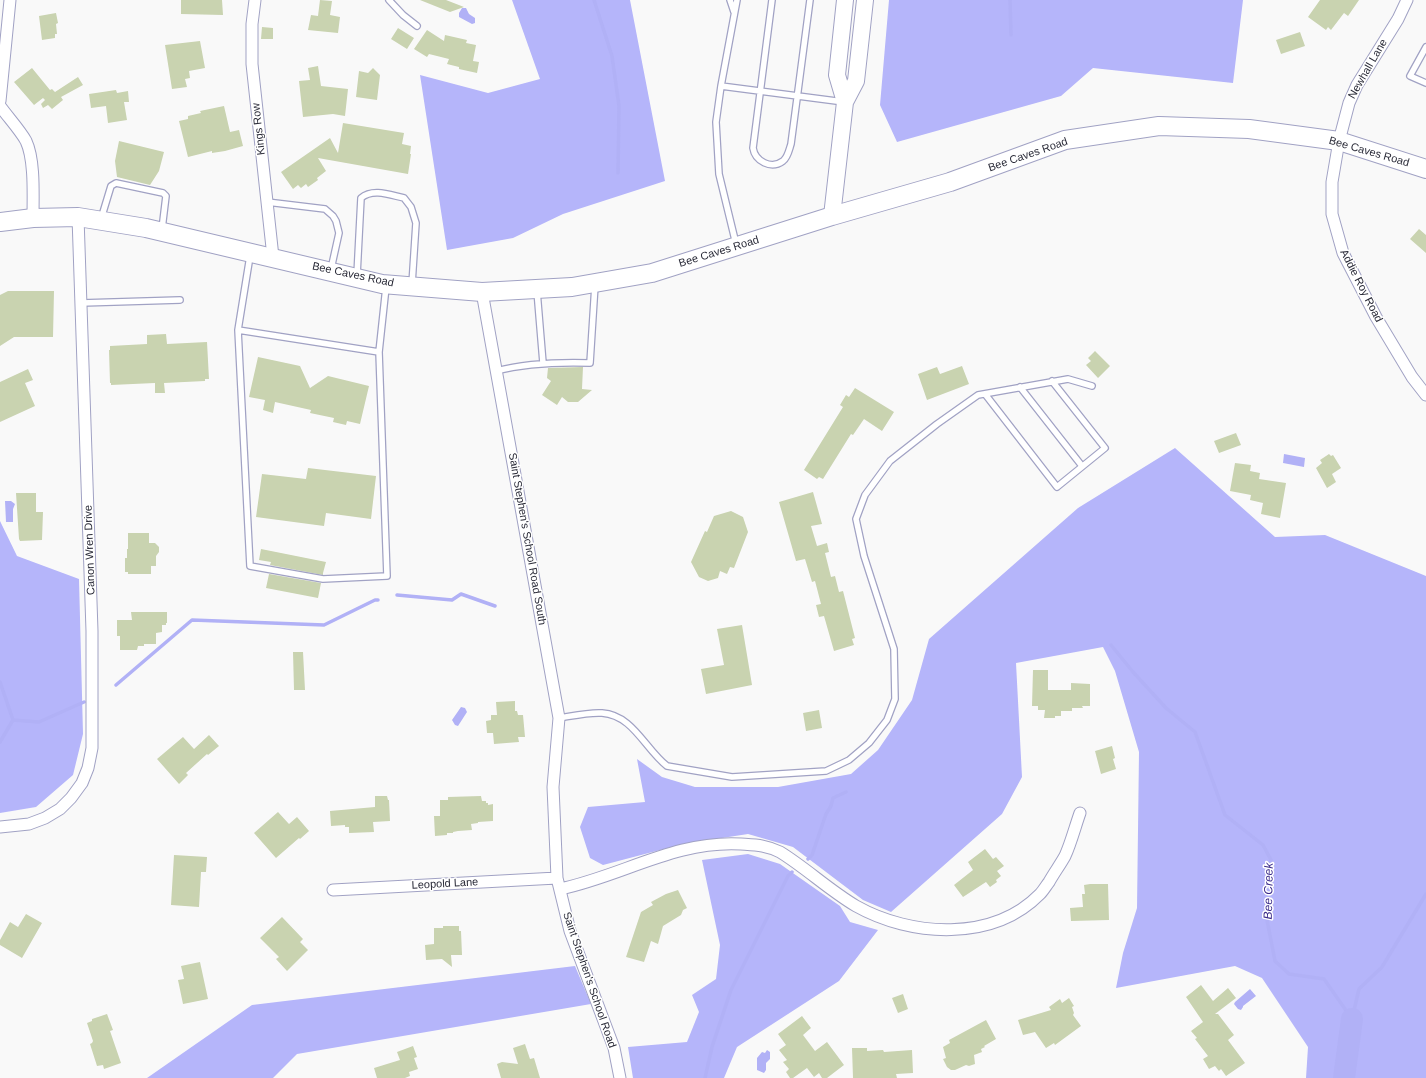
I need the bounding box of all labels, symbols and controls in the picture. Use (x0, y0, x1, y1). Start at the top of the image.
street label: Newhall Lane (1346, 37, 1390, 101)
street label: Kings Row (250, 102, 268, 156)
street label: Bee Caves Road (1327, 134, 1411, 170)
street label: Bee Caves Road (987, 135, 1069, 175)
street label: Bee Caves Road (677, 234, 761, 270)
street label: Addie Roy Road (1337, 247, 1385, 325)
street label: Bee Caves Road (311, 260, 395, 290)
street label: Saint Stephen's School Road South (505, 452, 549, 626)
street label: Canon Wren Drive (82, 505, 98, 595)
water label: Bee Creek (1261, 863, 1277, 919)
street label: Leopold Lane (411, 876, 479, 892)
street label: Saint Stephen's School Road (560, 910, 618, 1050)

